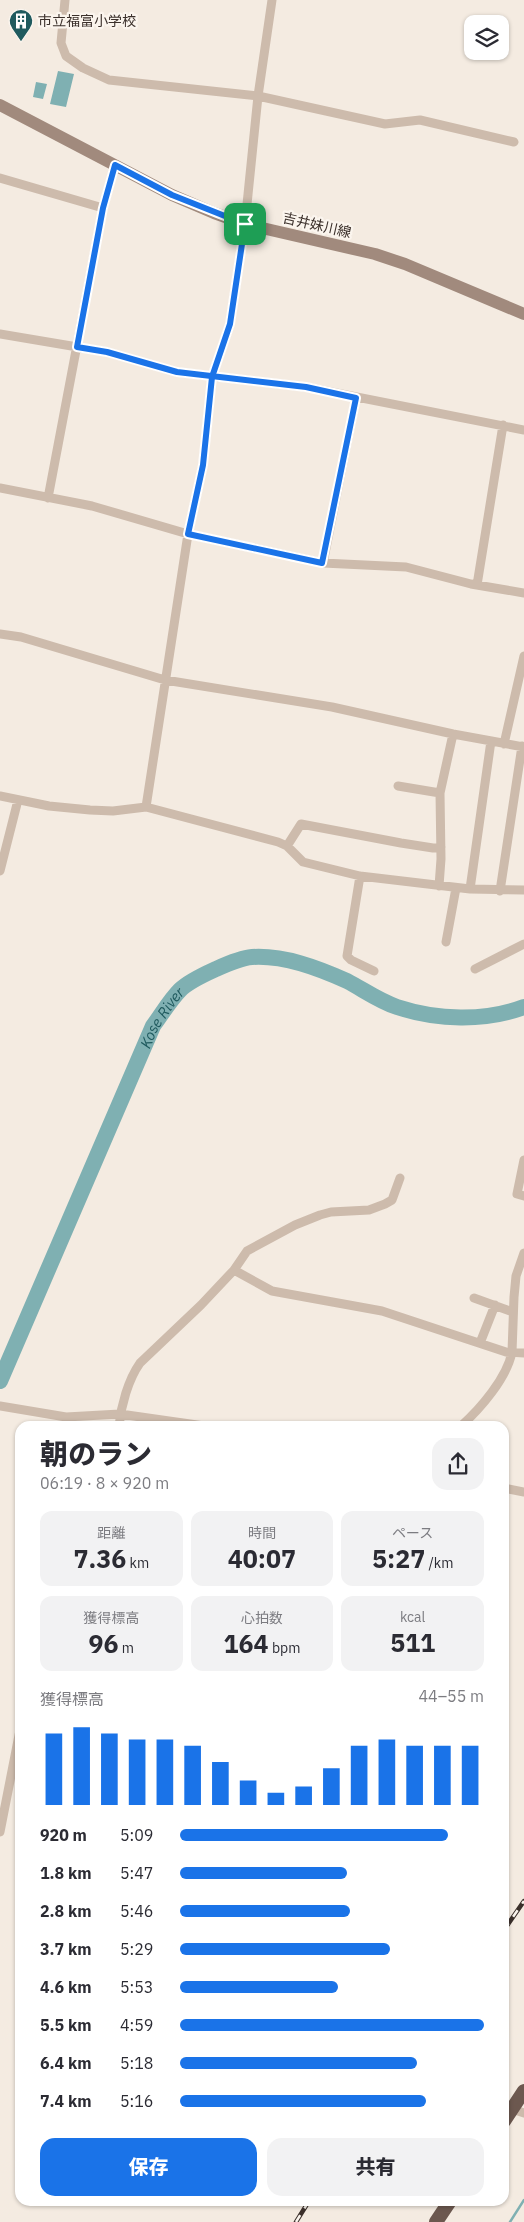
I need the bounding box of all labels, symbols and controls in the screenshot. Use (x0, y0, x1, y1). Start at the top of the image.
building icon: 市立福富小学校 (8, 8, 34, 42)
place label: 市立福富小学校 (38, 12, 136, 30)
map controls (464, 15, 509, 60)
button: layers (464, 15, 509, 60)
pin (224, 203, 266, 245)
street label: 吉井妹川線 (281, 208, 353, 242)
icon: arrive (231, 210, 259, 238)
water label: Kose River (135, 982, 188, 1051)
text: 朝のラン (40, 1435, 152, 1472)
button: share (432, 1438, 484, 1490)
text: 06:19 · 8 × 920 m (40, 1473, 169, 1493)
text: 距離 (97, 1524, 125, 1542)
text: 時間 (248, 1524, 276, 1542)
text: ペース (392, 1524, 433, 1542)
text: 7.36 (73, 1542, 126, 1575)
text: 40:07 (228, 1542, 296, 1575)
text: 5:27 (372, 1542, 425, 1575)
text: km (126, 1554, 149, 1572)
text: /km (425, 1554, 453, 1572)
text: kcal (400, 1608, 425, 1626)
text: 獲得標高 (83, 1609, 139, 1627)
text: 心拍数 (241, 1609, 283, 1627)
text: 511 (390, 1626, 435, 1659)
text: 96 (89, 1627, 119, 1660)
text: 164 (224, 1627, 269, 1660)
text: m (119, 1639, 134, 1657)
text: bpm (269, 1639, 300, 1657)
text: 44–55 m (418, 1686, 484, 1706)
text: 獲得標高 (40, 1689, 104, 1709)
text: 920 m (40, 1825, 87, 1845)
text: 5:09 (120, 1825, 153, 1845)
text: 1.8 km (40, 1863, 91, 1883)
text: 5:47 (120, 1863, 153, 1883)
text: 2.8 km (40, 1901, 91, 1921)
text: 5:46 (120, 1901, 153, 1921)
text: 3.7 km (40, 1939, 91, 1959)
text: 5:29 (120, 1939, 153, 1959)
text: 4.6 km (40, 1977, 91, 1997)
text: 5:53 (120, 1977, 153, 1997)
text: 5.5 km (40, 2015, 91, 2035)
text: 4:59 (120, 2015, 153, 2035)
text: 6.4 km (40, 2053, 91, 2073)
text: 5:18 (120, 2053, 153, 2073)
text: 7.4 km (40, 2091, 91, 2111)
text: 5:16 (120, 2091, 153, 2111)
button: 保存 (40, 2138, 257, 2196)
button: 共有 (267, 2138, 484, 2196)

